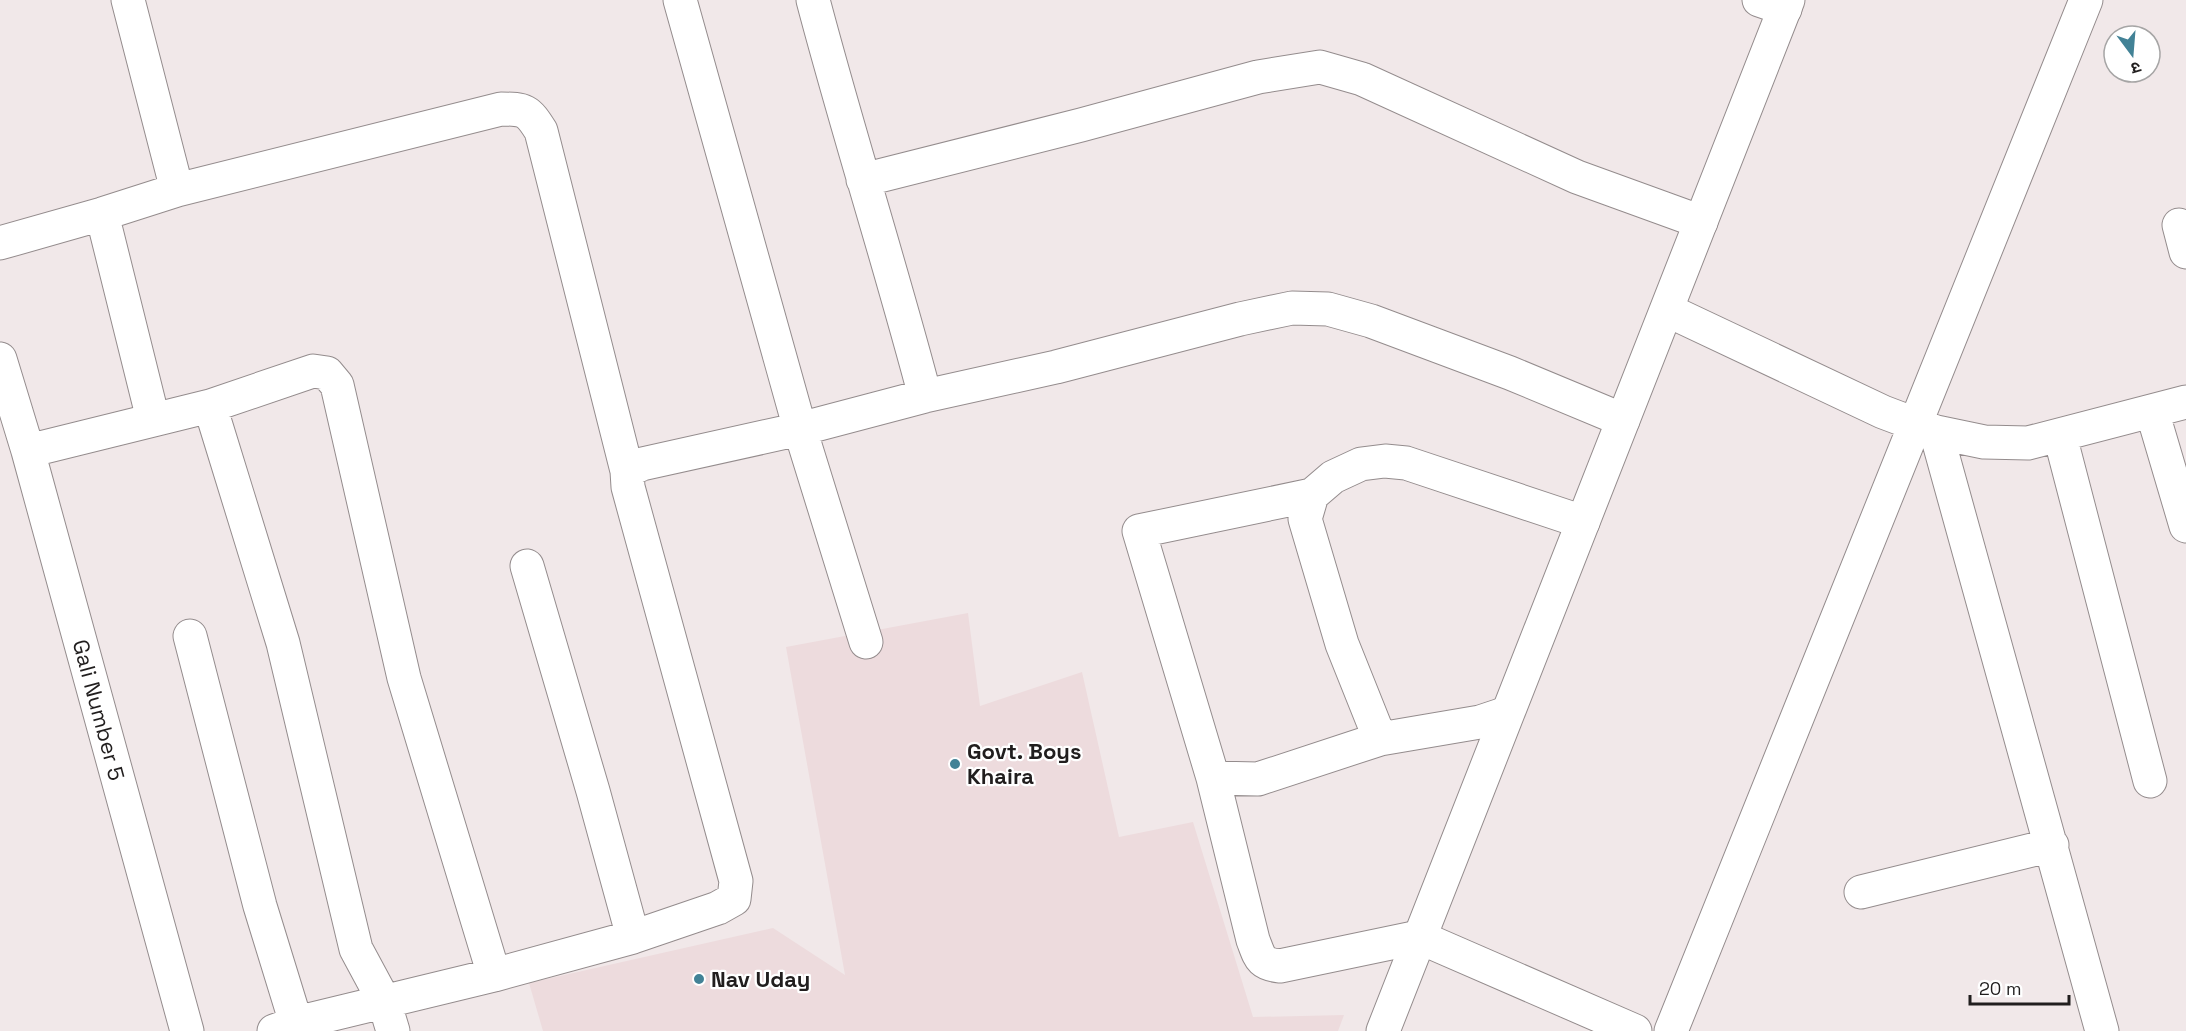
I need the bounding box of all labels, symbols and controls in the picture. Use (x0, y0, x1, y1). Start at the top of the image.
north arrow (2102, 24, 2162, 84)
text: उ (2128, 57, 2143, 79)
street label: Gali Number 5 (67, 636, 131, 784)
place label: Govt. Boys Khaira (967, 737, 1081, 790)
marker: Govt. Boys Khaira (948, 757, 962, 771)
place label: Nav Uday (711, 965, 810, 993)
scale bar (1970, 968, 2069, 1006)
marker: Nav Uday (692, 972, 706, 986)
text: 20 m (1979, 977, 2022, 1000)

